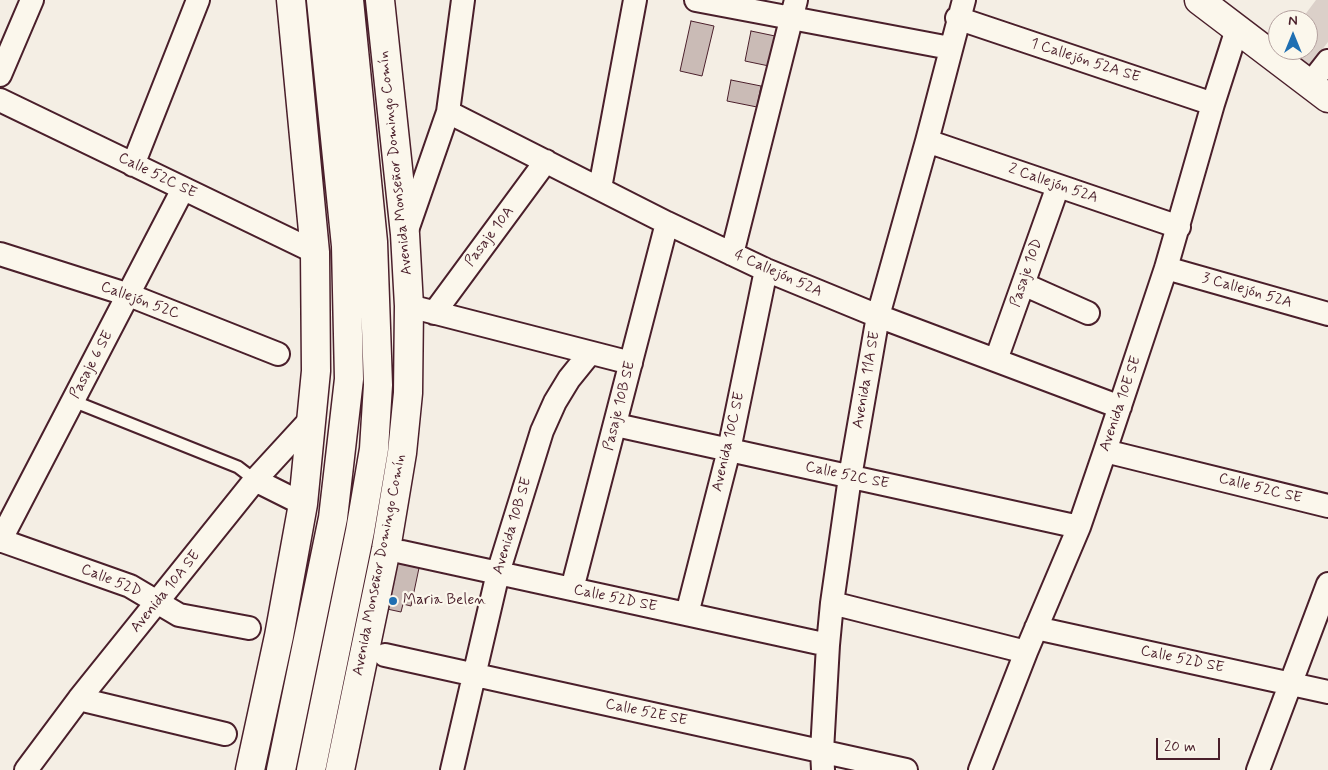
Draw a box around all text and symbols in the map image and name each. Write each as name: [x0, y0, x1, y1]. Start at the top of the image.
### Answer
north arrow: [1268, 10, 1318, 60]
text: N: [1288, 12, 1298, 30]
street label: 1 Callejón 52A SE: [1028, 35, 1142, 87]
street label: Avenida Monseñor Domingo Comín: [375, 50, 417, 276]
street label: Calle 52C SE: [115, 149, 199, 203]
street label: 2 Callejón 52A: [1006, 160, 1100, 208]
street label: Pasaje 10A: [462, 203, 518, 271]
street label: Pasaje 10D: [1007, 236, 1047, 310]
street label: 4 Callejón 52A: [731, 246, 825, 302]
street label: 3 Callejón 52A: [1200, 270, 1294, 312]
street label: Callejón 52C: [98, 278, 182, 324]
street label: Pasaje 6 SE: [67, 328, 117, 402]
street label: Avenida 11A SE: [850, 330, 884, 430]
street label: Avenida 10E SE: [1096, 354, 1146, 454]
street label: Pasaje 10B SE: [600, 359, 640, 453]
street label: Avenida 10C SE: [709, 391, 749, 493]
street label: Avenida Monseñor Domingo Comín: [350, 453, 410, 677]
street label: Calle 52C SE: [804, 458, 890, 494]
street label: Calle 52C SE: [1217, 470, 1303, 508]
street label: Avenida 10B SE: [490, 475, 536, 577]
street label: Avenida 10A SE: [127, 547, 205, 637]
street label: Calle 52D: [78, 561, 144, 601]
street label: Calle 52D SE: [572, 581, 658, 617]
place label: Maria Belen: [403, 592, 486, 610]
marker: Maria Belen: [387, 595, 399, 607]
street label: Calle 52D SE: [1139, 642, 1225, 678]
street label: Calle 52E SE: [603, 696, 689, 730]
scale bar: [1158, 728, 1222, 760]
text: 20 m: [1164, 737, 1196, 757]

